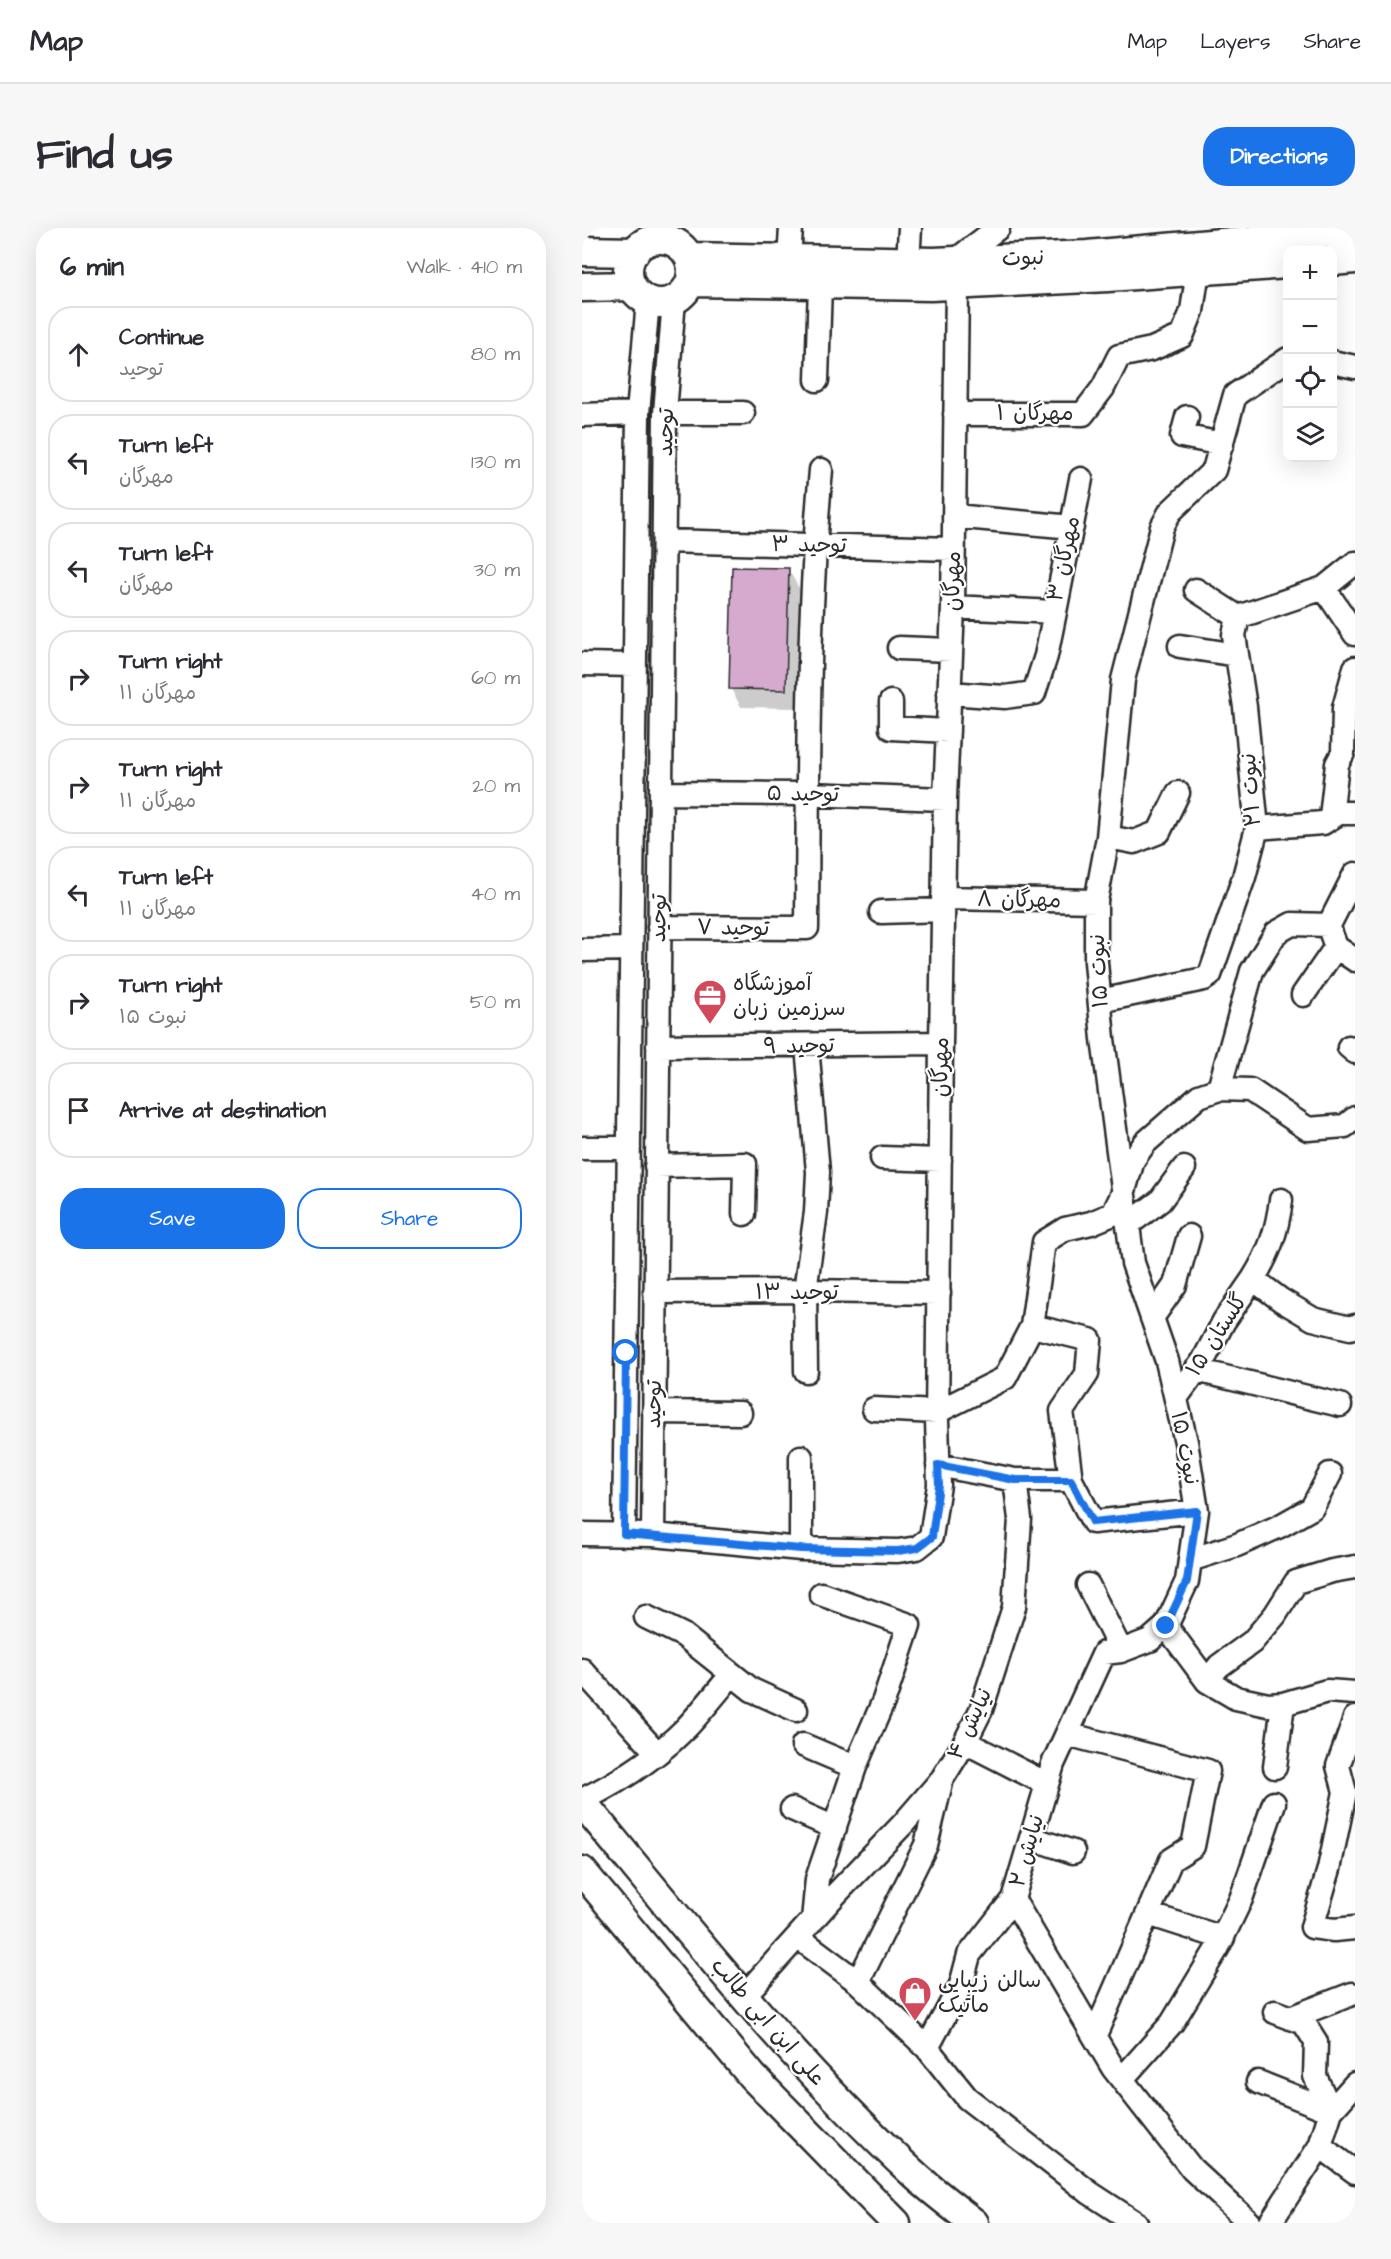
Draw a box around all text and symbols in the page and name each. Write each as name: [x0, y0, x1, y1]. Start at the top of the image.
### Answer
text: Map: [30, 22, 83, 61]
text: Map: [1127, 27, 1167, 56]
text: Layers: [1200, 27, 1270, 56]
text: Share: [1303, 27, 1361, 56]
text: Find us: [36, 127, 173, 185]
button: Directions: [1203, 127, 1355, 186]
street label: نبوت: [1001, 242, 1045, 274]
map controls: [1283, 246, 1337, 462]
button: +: [1283, 246, 1337, 300]
text: 6 min: [60, 249, 124, 285]
text: Walk · 410 m: [406, 253, 522, 281]
button: −: [1283, 300, 1337, 354]
text: Continue: [119, 322, 204, 353]
icon: ahead: [62, 338, 95, 371]
text: 80 m: [471, 340, 520, 368]
button: locate: [1283, 354, 1337, 408]
text: توحید: [119, 355, 163, 383]
street label: مهرگان ۱: [997, 398, 1073, 429]
street label: توحید: [650, 407, 682, 457]
button: layers: [1283, 408, 1337, 462]
text: Turn left: [119, 430, 213, 461]
icon: left: [62, 446, 95, 479]
text: 130 m: [471, 448, 520, 476]
text: مهرگان: [119, 463, 174, 491]
street label: مهرگان ۳: [1040, 513, 1088, 605]
street label: توحید ۳: [771, 529, 848, 561]
text: Turn left: [119, 538, 213, 569]
street label: مهرگان: [937, 551, 969, 611]
icon: left: [62, 554, 95, 587]
text: 30 m: [474, 556, 520, 584]
text: مهرگان: [119, 571, 174, 599]
text: Turn right: [119, 646, 222, 677]
icon: right: [62, 662, 95, 695]
text: 60 m: [471, 664, 520, 692]
text: مهرگان ۱۱: [119, 679, 196, 707]
street label: نبوت ۲۱: [1233, 752, 1269, 828]
text: Turn right: [119, 754, 222, 785]
icon: right: [62, 770, 95, 803]
text: 20 m: [472, 772, 520, 800]
street label: توحید ۵: [766, 778, 840, 810]
text: مهرگان ۱۱: [119, 787, 196, 815]
text: Turn left: [119, 862, 213, 893]
icon: left: [62, 878, 95, 911]
text: 40 m: [470, 880, 520, 908]
street label: مهرگان ۸: [977, 884, 1061, 916]
street label: توحید: [643, 893, 675, 943]
text: مهرگان ۱۱: [119, 895, 196, 923]
street label: توحید ۷: [696, 912, 770, 944]
street label: نبوت ۱۵: [1082, 933, 1116, 1009]
place label: آموزشگاه سرزمین زبان: [733, 968, 846, 1024]
text: Turn right: [119, 970, 222, 1001]
office icon: آموزشگاه سرزمین زبان: [692, 978, 728, 1025]
icon: right: [62, 986, 95, 1019]
text: 50 m: [470, 988, 520, 1016]
text: نبوت ۱۵: [119, 1003, 187, 1031]
street label: توحید ۹: [763, 1030, 836, 1062]
street label: مهرگان: [925, 1037, 957, 1097]
icon: arrive: [62, 1094, 95, 1127]
text: Arrive at destination: [119, 1095, 326, 1126]
button: Save: [60, 1188, 285, 1249]
button: Share: [297, 1188, 522, 1249]
street label: توحید ۱۳: [755, 1277, 839, 1308]
street label: گلستان ۱۵: [1179, 1287, 1255, 1383]
route start: [612, 1339, 638, 1365]
street label: توحید: [638, 1379, 670, 1429]
street label: نبوت ۱۵: [1163, 1409, 1207, 1487]
route end: [1152, 1612, 1178, 1638]
street label: نیایش ۴: [940, 1683, 1000, 1765]
street label: نیایش ۲: [1002, 1811, 1052, 1891]
street label: علی ابن ابی طالب: [703, 1951, 833, 2093]
place label: سالن زیبایی ماتیک: [938, 1965, 1041, 2021]
shop icon: سالن زیبایی ماتیک: [897, 1975, 933, 2022]

